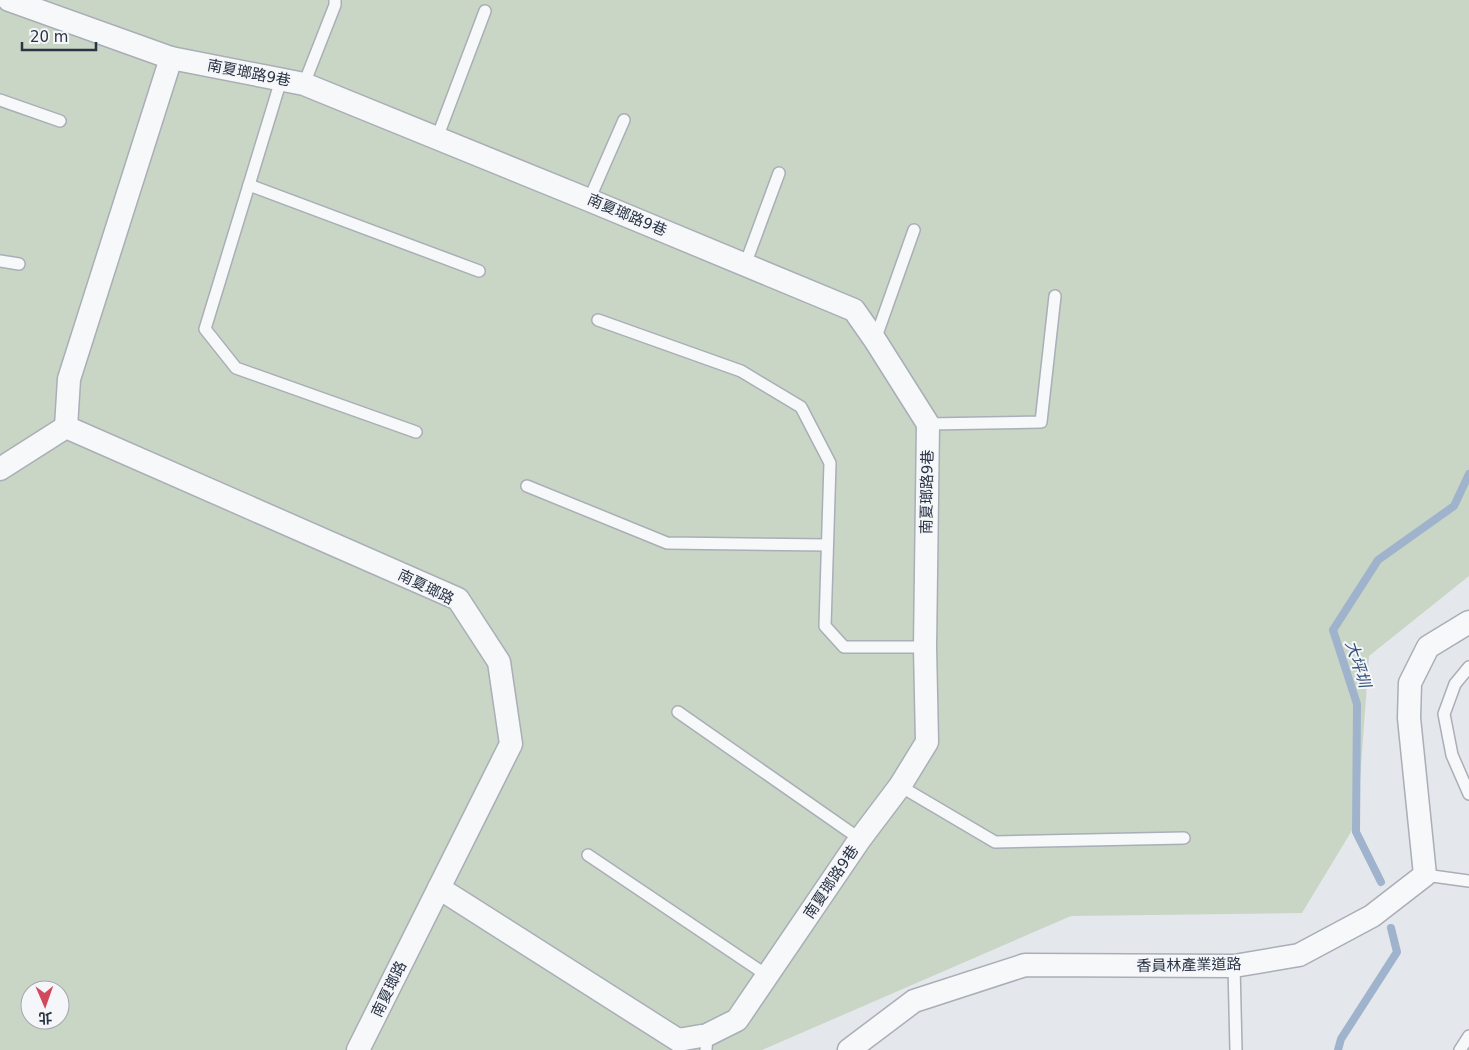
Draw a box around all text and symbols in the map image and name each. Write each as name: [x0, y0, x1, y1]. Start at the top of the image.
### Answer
scale bar: [22, 20, 96, 52]
text: 20 m: [30, 28, 68, 46]
street label: 南夏瑯路9巷: [206, 56, 292, 90]
street label: 南夏瑯路9巷: [585, 190, 669, 240]
street label: 南夏瑯路9巷: [917, 450, 937, 534]
street label: 南夏瑯路: [395, 566, 457, 608]
water label: 大坪圳: [1342, 638, 1375, 692]
street label: 南夏瑯路9巷: [800, 842, 862, 922]
street label: 香員林產業道路: [1136, 955, 1242, 975]
street label: 南夏瑯路: [368, 958, 410, 1020]
north arrow: [20, 980, 70, 1030]
text: 北: [38, 1010, 53, 1026]

